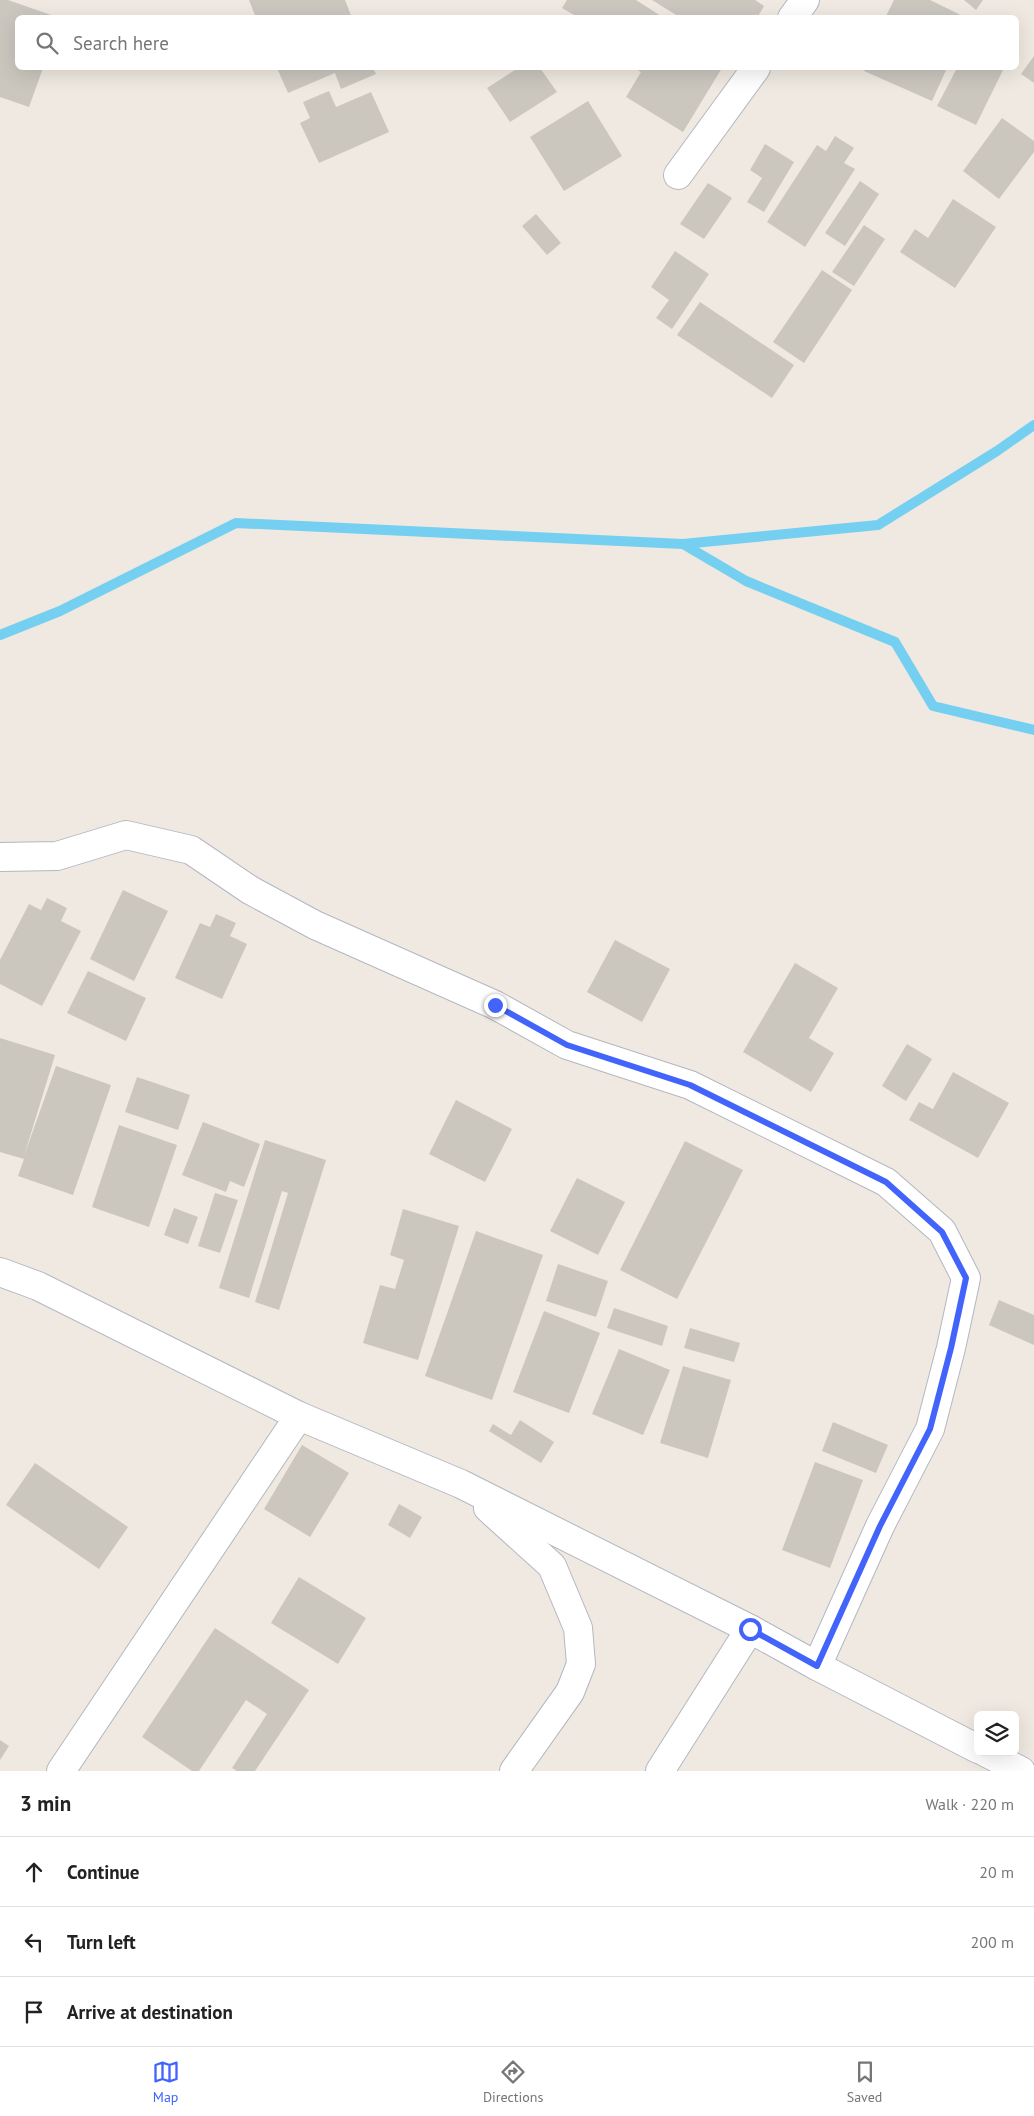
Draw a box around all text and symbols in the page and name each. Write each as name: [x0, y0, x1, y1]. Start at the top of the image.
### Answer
search box: [15, 15, 1019, 70]
icon: search: [33, 29, 61, 57]
text: Search here: [73, 31, 169, 55]
route end: [484, 994, 507, 1017]
route start: [739, 1618, 762, 1641]
map controls: [974, 1711, 1019, 1756]
button: layers: [974, 1711, 1019, 1756]
text: 3 min: [20, 1790, 71, 1817]
text: Walk · 220 m: [925, 1794, 1014, 1814]
icon: ahead: [20, 1858, 48, 1886]
text: Continue: [67, 1860, 139, 1884]
text: 20 m: [979, 1862, 1014, 1882]
icon: left: [20, 1928, 48, 1956]
text: Turn left: [67, 1930, 136, 1954]
text: 200 m: [971, 1932, 1014, 1952]
icon: arrive: [20, 1998, 48, 2026]
text: Arrive at destination: [67, 2000, 233, 2024]
tab: Map: [152, 2058, 180, 2106]
tab: Directions: [483, 2058, 543, 2106]
tab: Saved: [847, 2058, 882, 2106]

